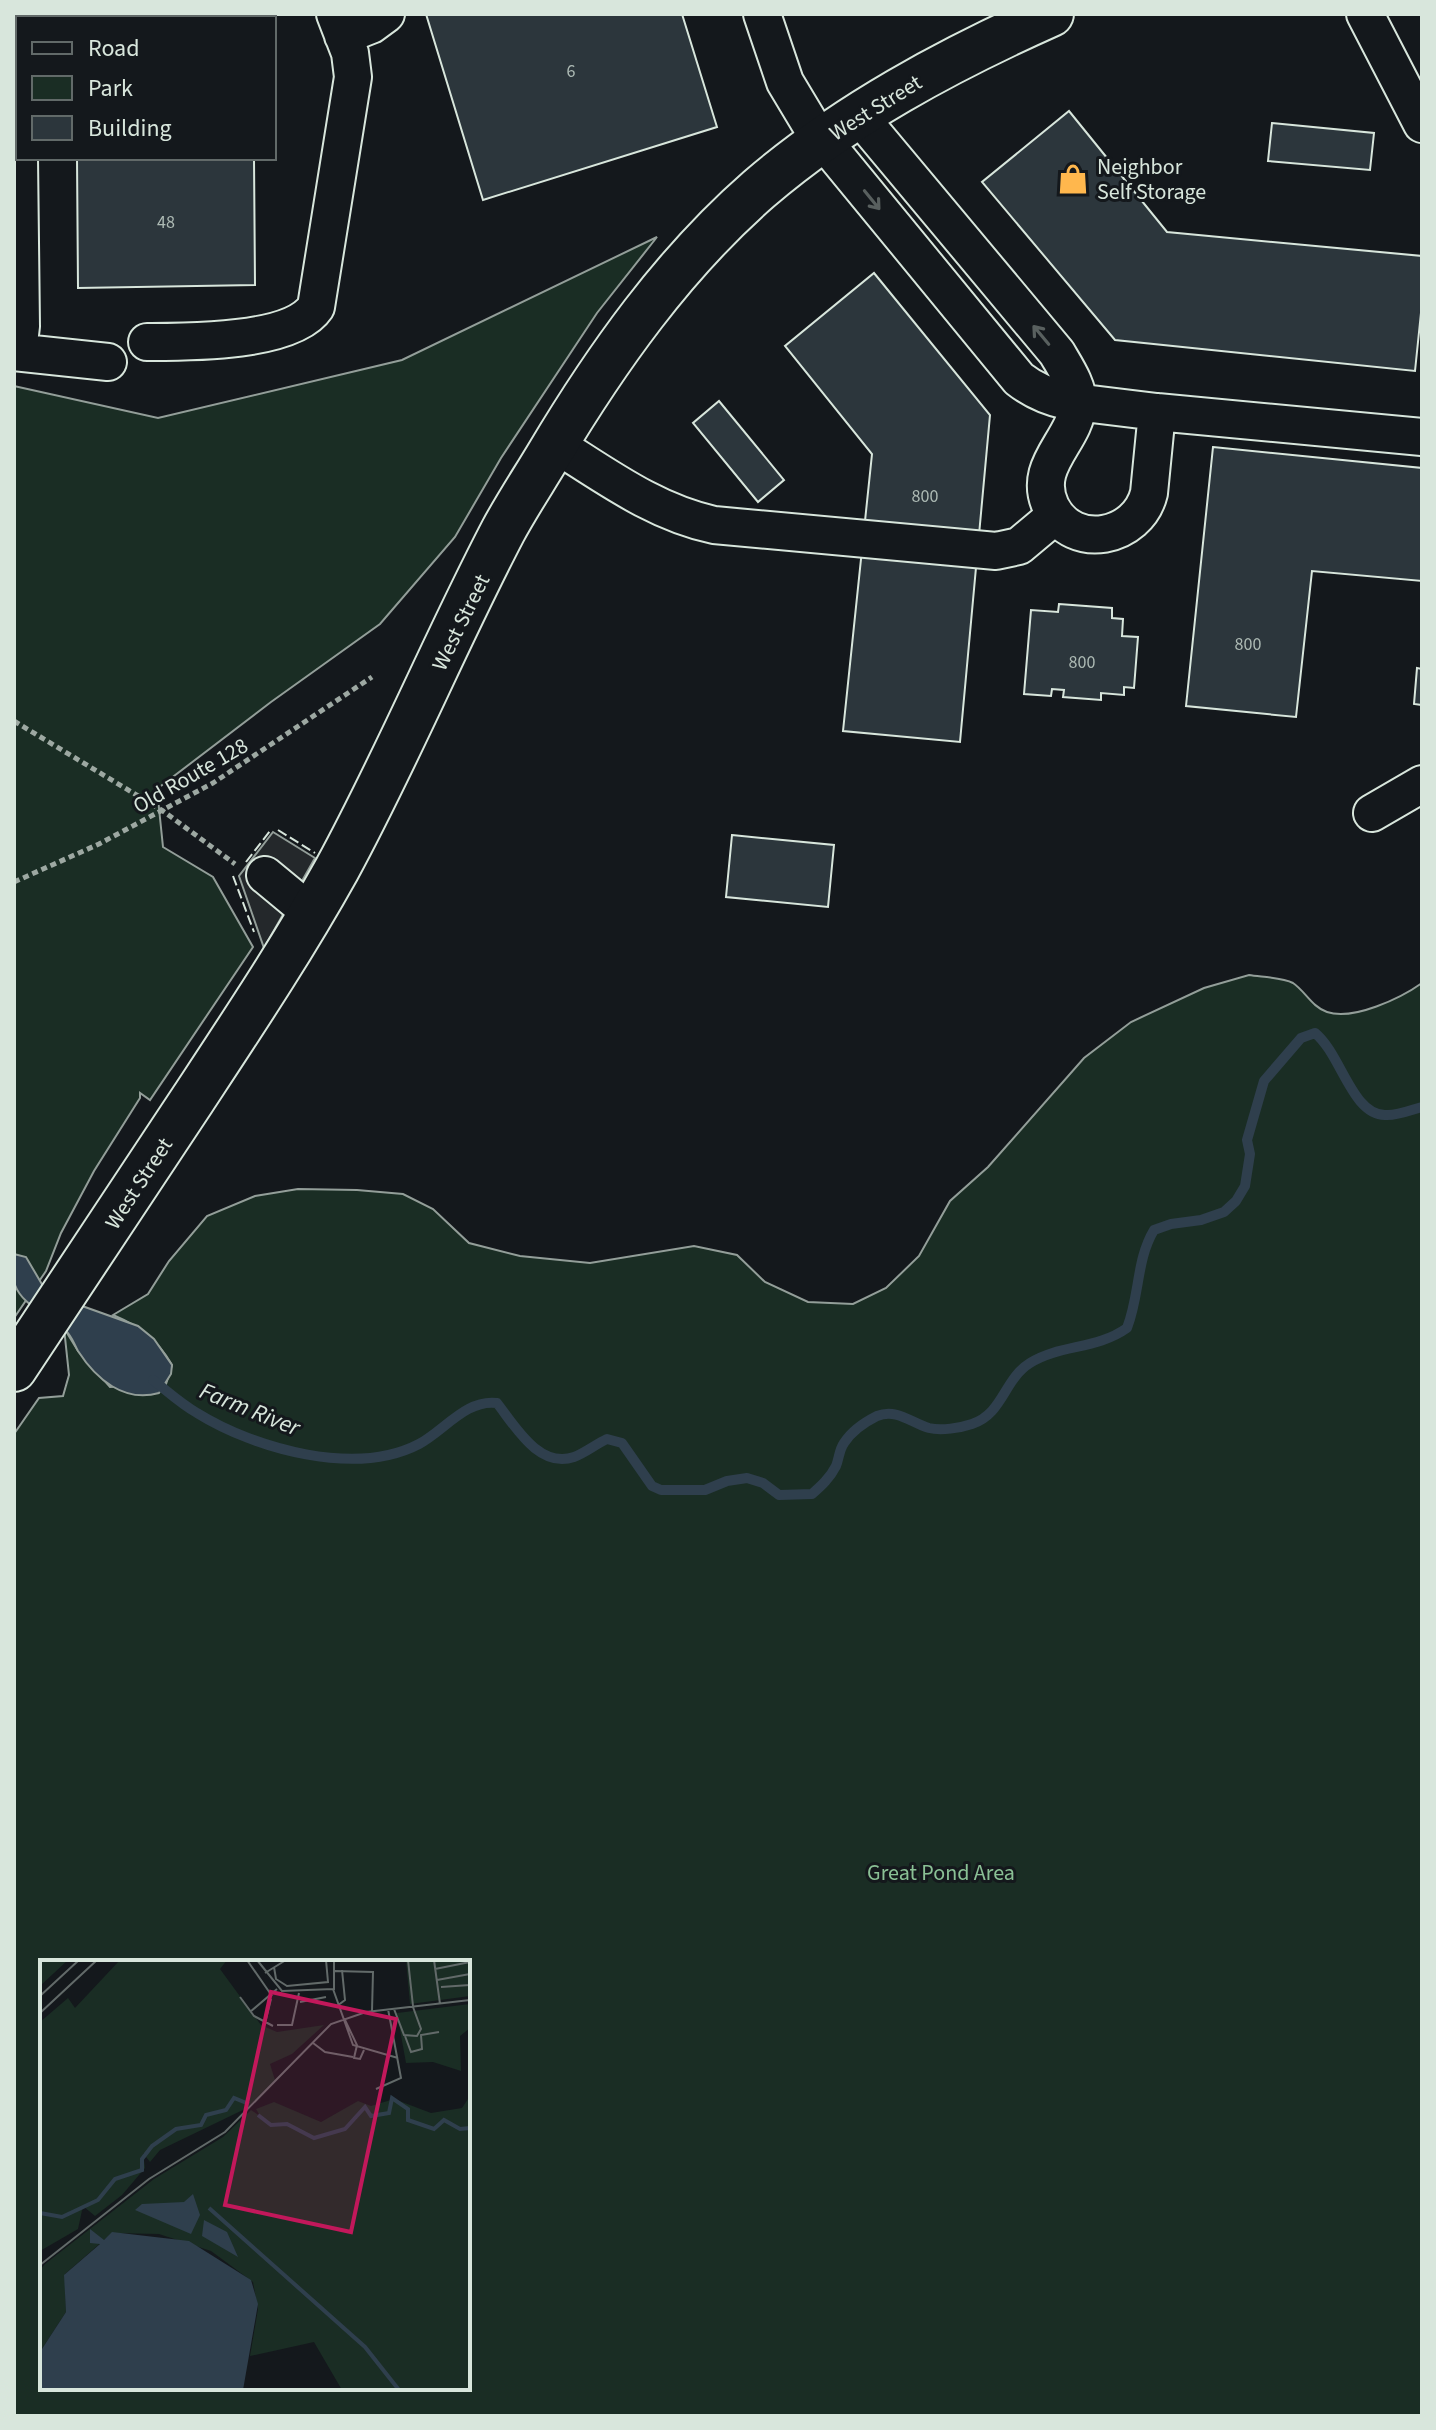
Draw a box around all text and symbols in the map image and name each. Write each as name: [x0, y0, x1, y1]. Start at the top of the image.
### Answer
legend: [16, 16, 276, 160]
text: Road: [88, 31, 140, 66]
house number: 6: [567, 59, 576, 84]
street label: West Street: [823, 66, 929, 149]
text: Park: [88, 71, 133, 106]
text: Building: [88, 111, 172, 146]
place label: Neighbor Self Storage: [1097, 151, 1206, 208]
shop icon: Neighbor Self Storage: [1056, 162, 1090, 196]
one-way arrow: [863, 189, 881, 210]
house number: 48: [157, 210, 175, 235]
one-way arrow: [1032, 325, 1050, 345]
house number: 800: [912, 484, 938, 509]
street label: West Street: [424, 568, 498, 676]
house number: 800: [1235, 632, 1261, 657]
house number: 800: [1069, 650, 1095, 675]
street label: Old Route 128: [127, 730, 254, 822]
street label: West Street: [97, 1131, 181, 1236]
water label: Farm River: [194, 1373, 307, 1446]
park label: Great Pond Area: [867, 1857, 1015, 1889]
inset map: [40, 1960, 470, 2390]

